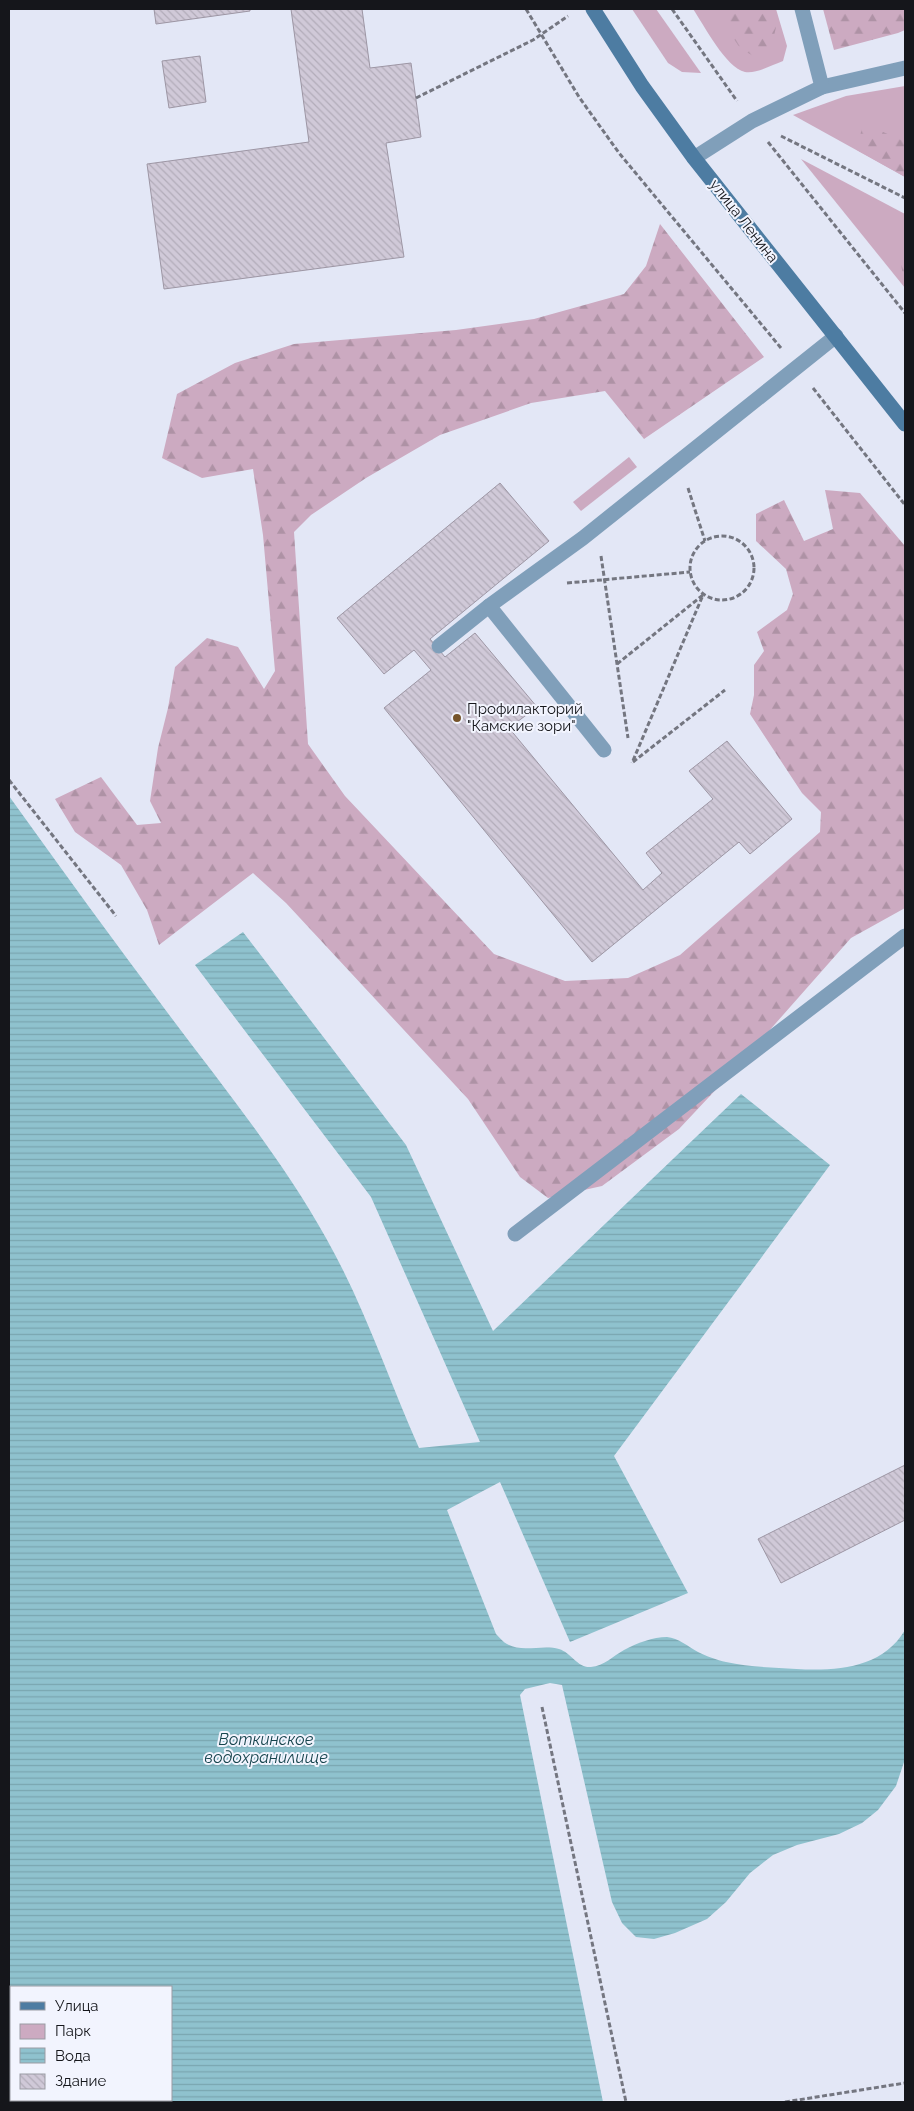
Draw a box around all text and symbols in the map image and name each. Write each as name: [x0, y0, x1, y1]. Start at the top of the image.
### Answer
street label: улица Ленина: [706, 176, 782, 266]
place label: Профилакторий "Камские зори": [467, 700, 583, 735]
marker: Профилакторий "Камские зори": [451, 712, 463, 724]
water label: Воткинское водохранилище: [204, 1730, 328, 1767]
legend: [10, 1986, 172, 2101]
text: Улица: [55, 1997, 99, 2015]
text: Парк: [55, 2022, 91, 2040]
text: Вода: [55, 2047, 91, 2065]
text: Здание: [55, 2072, 107, 2090]

